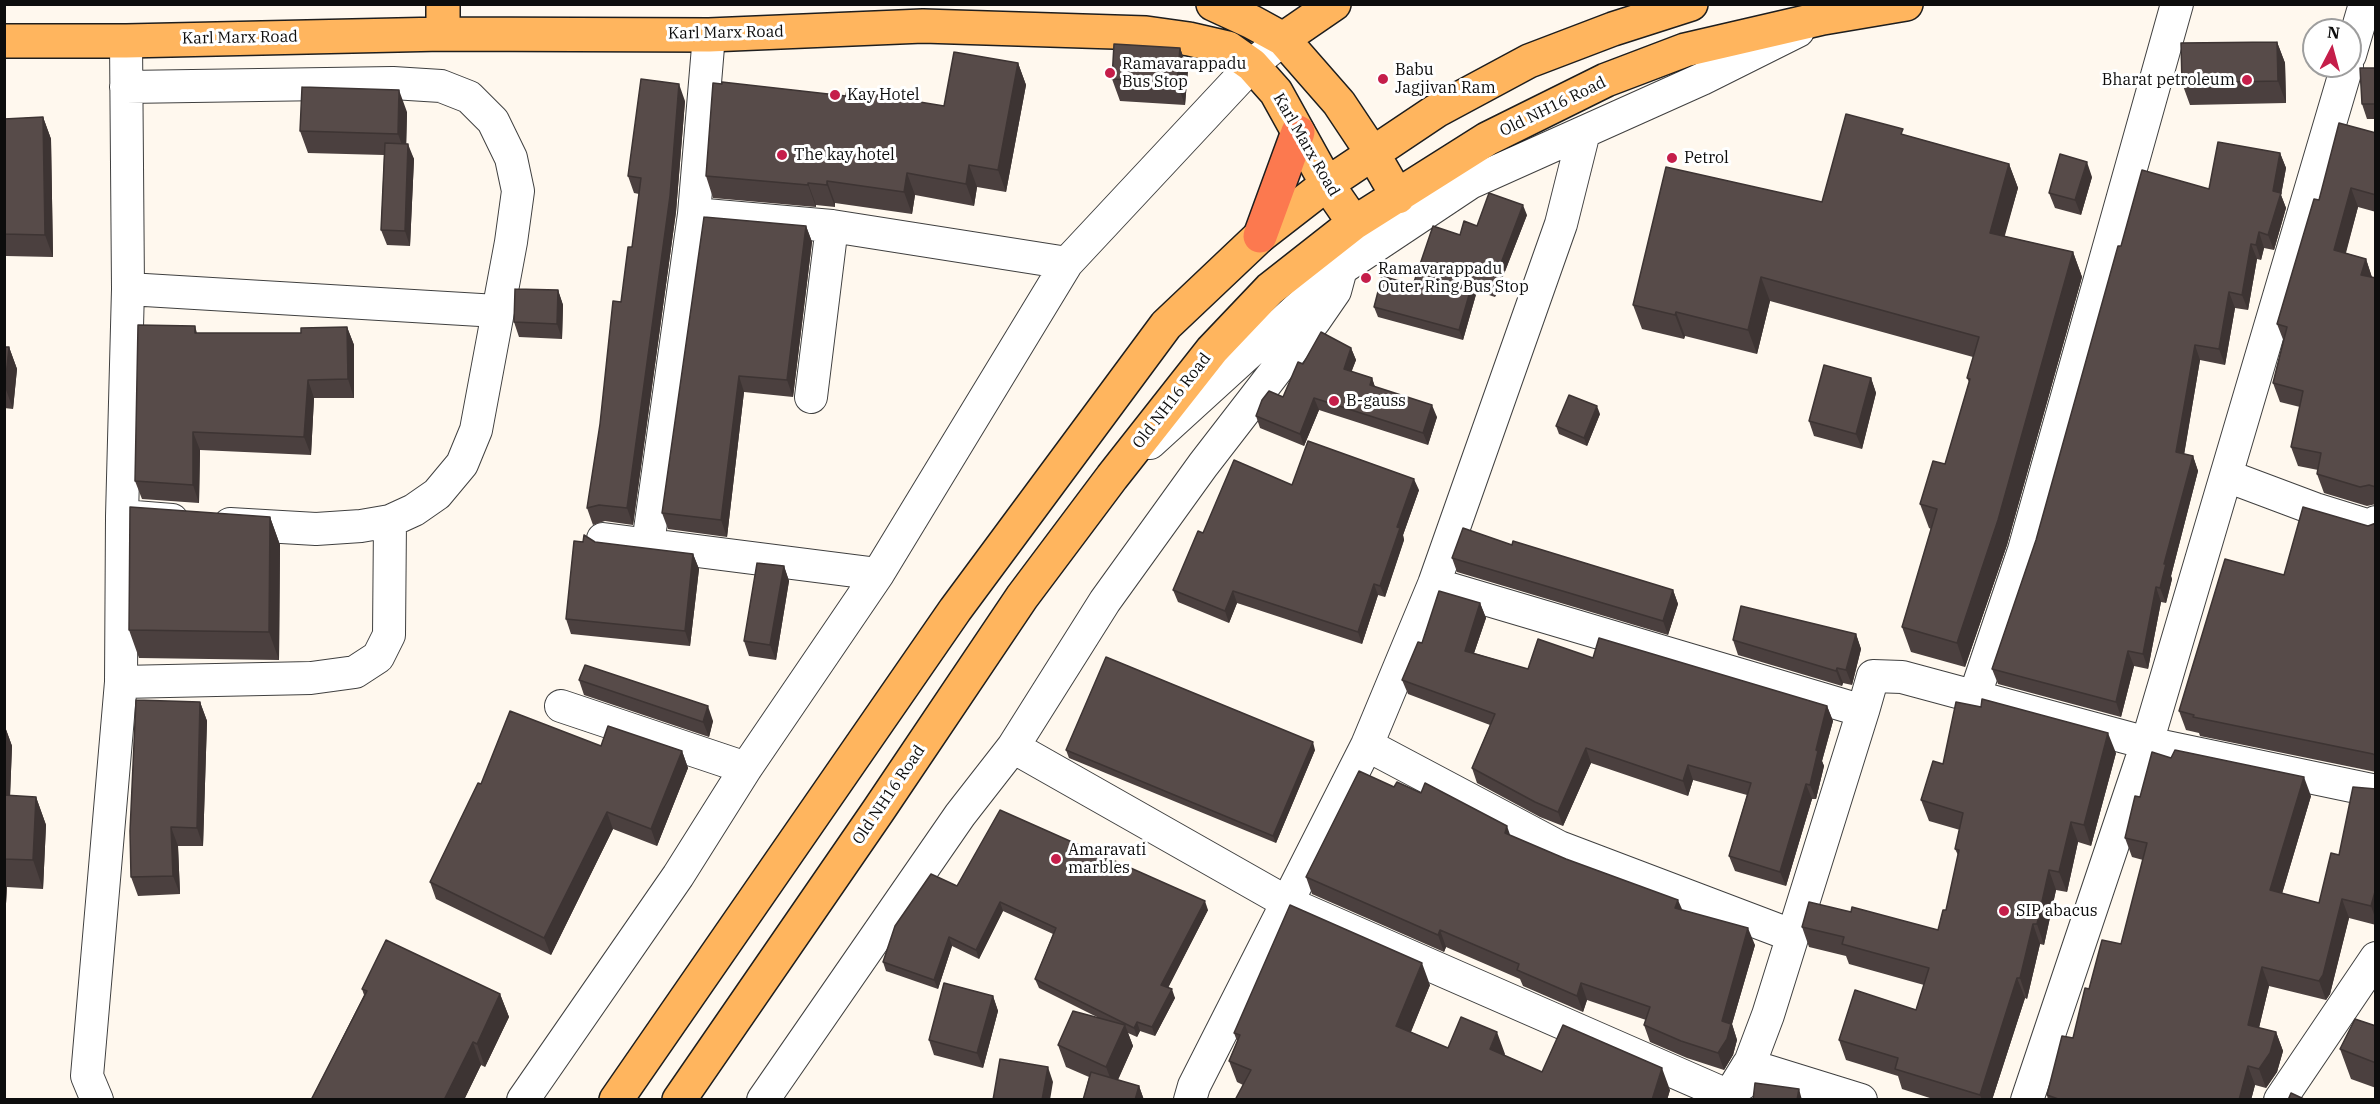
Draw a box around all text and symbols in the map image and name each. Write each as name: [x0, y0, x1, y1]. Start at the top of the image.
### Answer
north arrow: [2302, 18, 2362, 78]
text: N: [2326, 21, 2341, 43]
street label: Karl Marx Road: [668, 22, 784, 44]
street label: Karl Marx Road: [182, 27, 298, 49]
place label: Ramavarappadu Bus Stop: [1122, 54, 1246, 92]
place label: Babu Jagjivan Ram: [1395, 60, 1496, 98]
marker: Ramavarappadu Bus Stop: [1103, 66, 1117, 80]
place label: Bharat petroleum: [2102, 70, 2235, 90]
marker: Babu Jagjivan Ram: [1376, 72, 1390, 86]
street label: Old NH16 Road: [1497, 73, 1609, 141]
marker: Bharat petroleum: [2240, 73, 2254, 87]
place label: Kay Hotel: [847, 85, 920, 105]
marker: Kay Hotel: [828, 88, 842, 102]
street label: Karl Marx Road: [1269, 90, 1343, 200]
place label: The kay hotel: [794, 145, 895, 165]
marker: The kay hotel: [775, 148, 789, 162]
place label: Petrol: [1684, 148, 1729, 168]
marker: Petrol: [1665, 151, 1679, 165]
place label: Ramavarappadu Outer Ring Bus Stop: [1378, 259, 1529, 297]
marker: Ramavarappadu Outer Ring Bus Stop: [1359, 271, 1373, 285]
street label: Old NH16 Road: [1129, 349, 1215, 453]
place label: B-gauss: [1346, 391, 1406, 411]
marker: B-gauss: [1327, 394, 1341, 408]
street label: Old NH16 Road: [849, 742, 929, 848]
place label: Amaravati marbles: [1068, 840, 1146, 878]
marker: Amaravati marbles: [1049, 852, 1063, 866]
place label: SIP abacus: [2016, 901, 2098, 921]
marker: SIP abacus: [1997, 904, 2011, 918]

